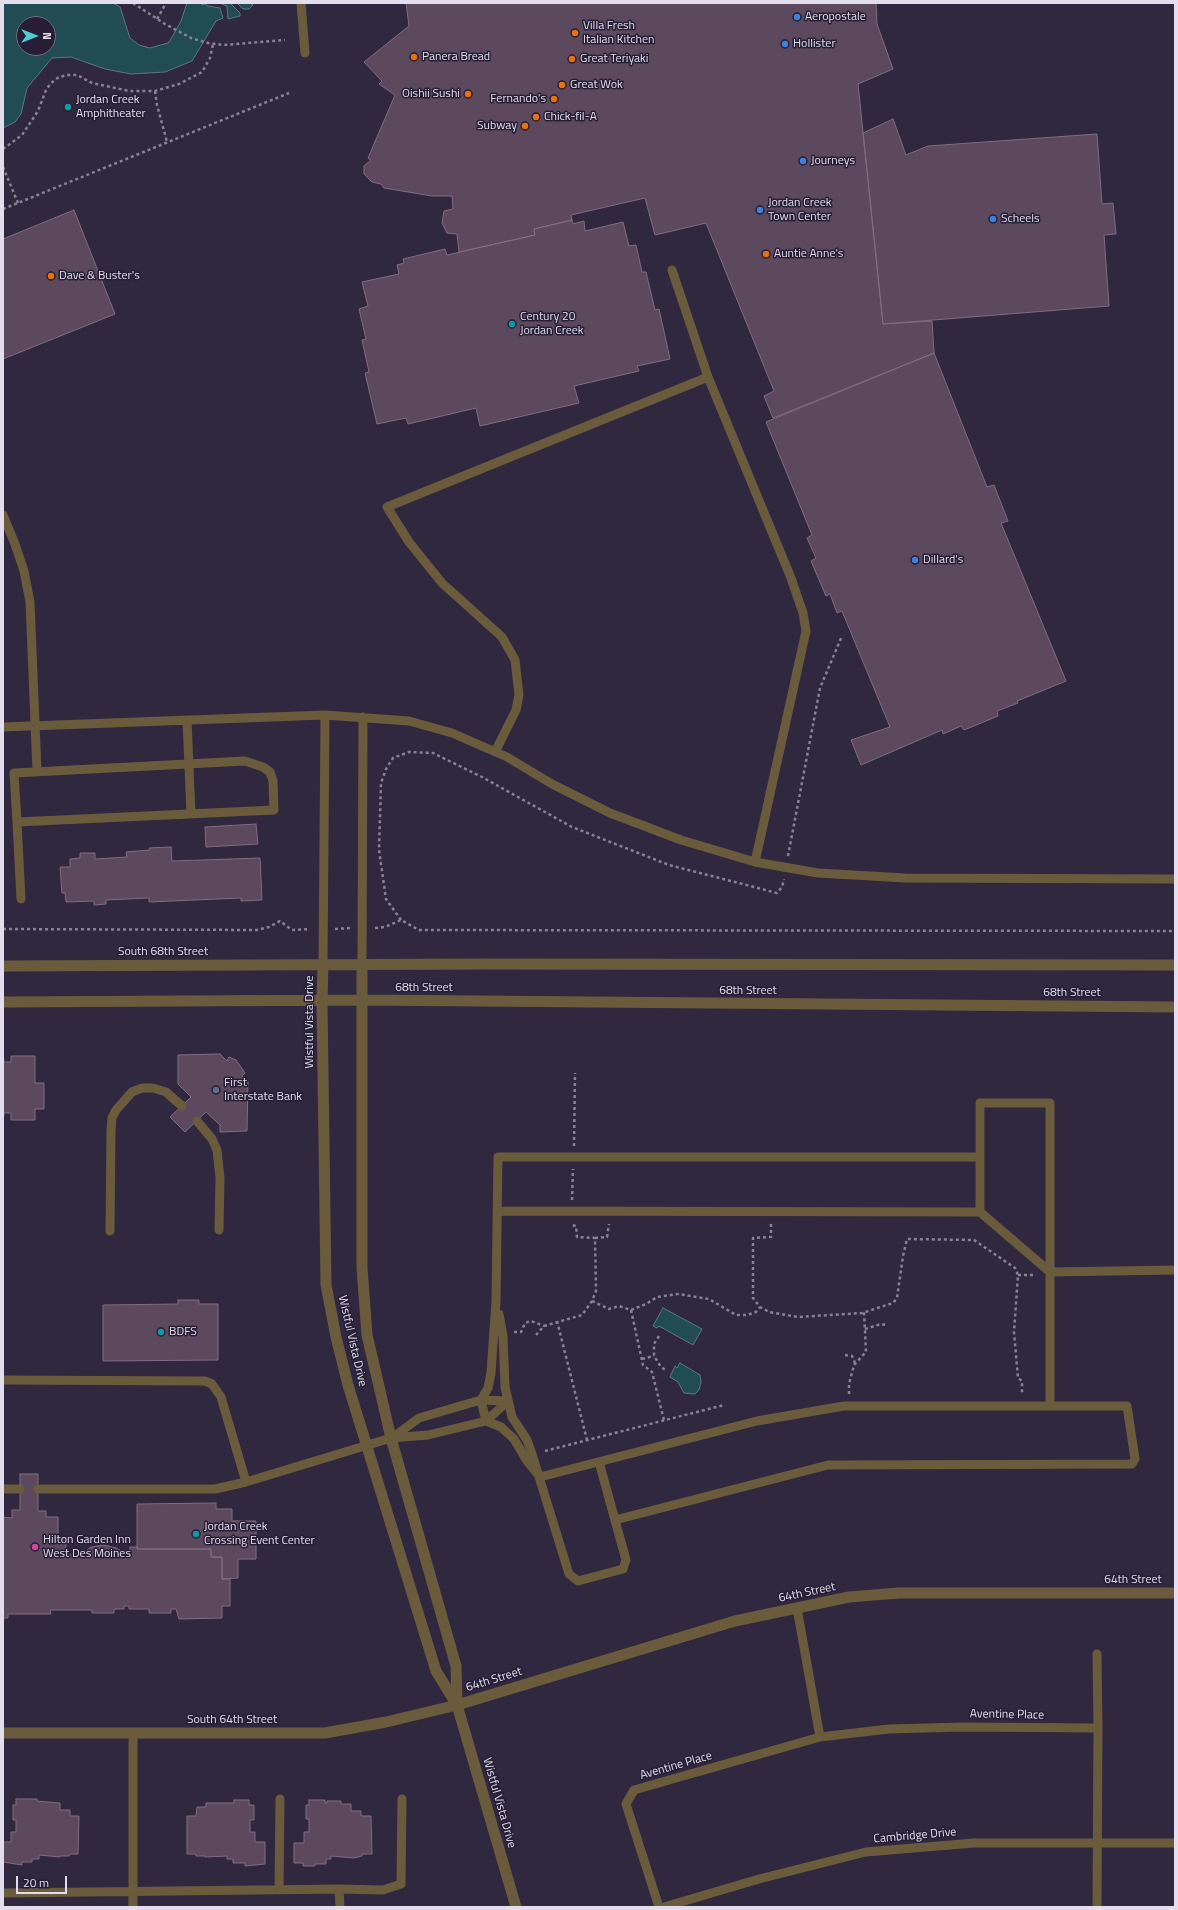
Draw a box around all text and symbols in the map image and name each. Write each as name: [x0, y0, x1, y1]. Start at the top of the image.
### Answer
place label: Aeropostale: [805, 10, 866, 24]
marker: Aeropostale: [792, 12, 802, 22]
north arrow: [16, 16, 56, 56]
place label: Villa Fresh Italian Kitchen: [583, 19, 655, 47]
marker: Villa Fresh Italian Kitchen: [570, 28, 580, 38]
text: N: [39, 32, 55, 40]
place label: Hollister: [793, 37, 836, 51]
marker: Hollister: [780, 39, 790, 49]
place label: Panera Bread: [422, 50, 490, 64]
marker: Panera Bread: [409, 52, 419, 62]
place label: Great Teriyaki: [580, 52, 648, 66]
marker: Great Teriyaki: [567, 54, 577, 64]
place label: Great Wok: [570, 78, 623, 92]
marker: Great Wok: [557, 80, 567, 90]
place label: Oishii Sushi: [402, 87, 460, 101]
marker: Oishii Sushi: [463, 89, 473, 99]
place label: Fernando's: [490, 92, 546, 106]
place label: Jordan Creek Amphitheater: [76, 93, 146, 121]
marker: Fernando's: [549, 94, 559, 104]
marker: Jordan Creek Amphitheater: [63, 102, 73, 112]
place label: Chick-fil-A: [544, 110, 597, 124]
marker: Chick-fil-A: [531, 112, 541, 122]
place label: Subway: [477, 119, 517, 133]
marker: Subway: [520, 121, 530, 131]
place label: Journeys: [811, 154, 855, 168]
marker: Journeys: [798, 156, 808, 166]
place label: Jordan Creek Town Center: [768, 196, 832, 224]
marker: Jordan Creek Town Center: [755, 205, 765, 215]
place label: Scheels: [1001, 212, 1040, 226]
marker: Scheels: [988, 214, 998, 224]
place label: Auntie Anne's: [774, 247, 843, 261]
marker: Auntie Anne's: [761, 249, 771, 259]
place label: Dave & Buster's: [59, 269, 140, 283]
marker: Dave & Buster's: [46, 271, 56, 281]
place label: Century 20 Jordan Creek: [520, 310, 584, 338]
marker: Century 20 Jordan Creek: [507, 319, 517, 329]
place label: Dillard's: [923, 553, 963, 567]
marker: Dillard's: [910, 555, 920, 565]
street label: South 68th Street: [118, 945, 208, 959]
street label: Wistful Vista Drive: [303, 975, 317, 1069]
street label: 68th Street: [395, 981, 453, 995]
street label: 68th Street: [719, 984, 777, 998]
street label: 68th Street: [1043, 986, 1101, 1000]
place label: First Interstate Bank: [224, 1076, 302, 1104]
marker: First Interstate Bank: [211, 1085, 221, 1095]
street label: Wistful Vista Drive: [335, 1294, 369, 1388]
place label: BDFS: [169, 1325, 197, 1339]
marker: BDFS: [156, 1327, 166, 1337]
place label: Jordan Creek Crossing Event Center: [204, 1520, 315, 1548]
marker: Jordan Creek Crossing Event Center: [191, 1529, 201, 1539]
place label: Hilton Garden Inn West Des Moines: [43, 1533, 131, 1561]
marker: Hilton Garden Inn West Des Moines: [30, 1542, 40, 1552]
street label: 64th Street: [1104, 1573, 1162, 1587]
street label: 64th Street: [777, 1580, 837, 1606]
street label: 64th Street: [464, 1665, 524, 1695]
street label: Aventine Place: [970, 1707, 1044, 1723]
street label: South 64th Street: [187, 1713, 277, 1727]
street label: Aventine Place: [638, 1749, 714, 1783]
street label: Wistful Vista Drive: [479, 1756, 519, 1850]
street label: Cambridge Drive: [873, 1825, 957, 1847]
scale bar: [18, 1868, 69, 1894]
text: 20 m: [23, 1873, 49, 1892]

